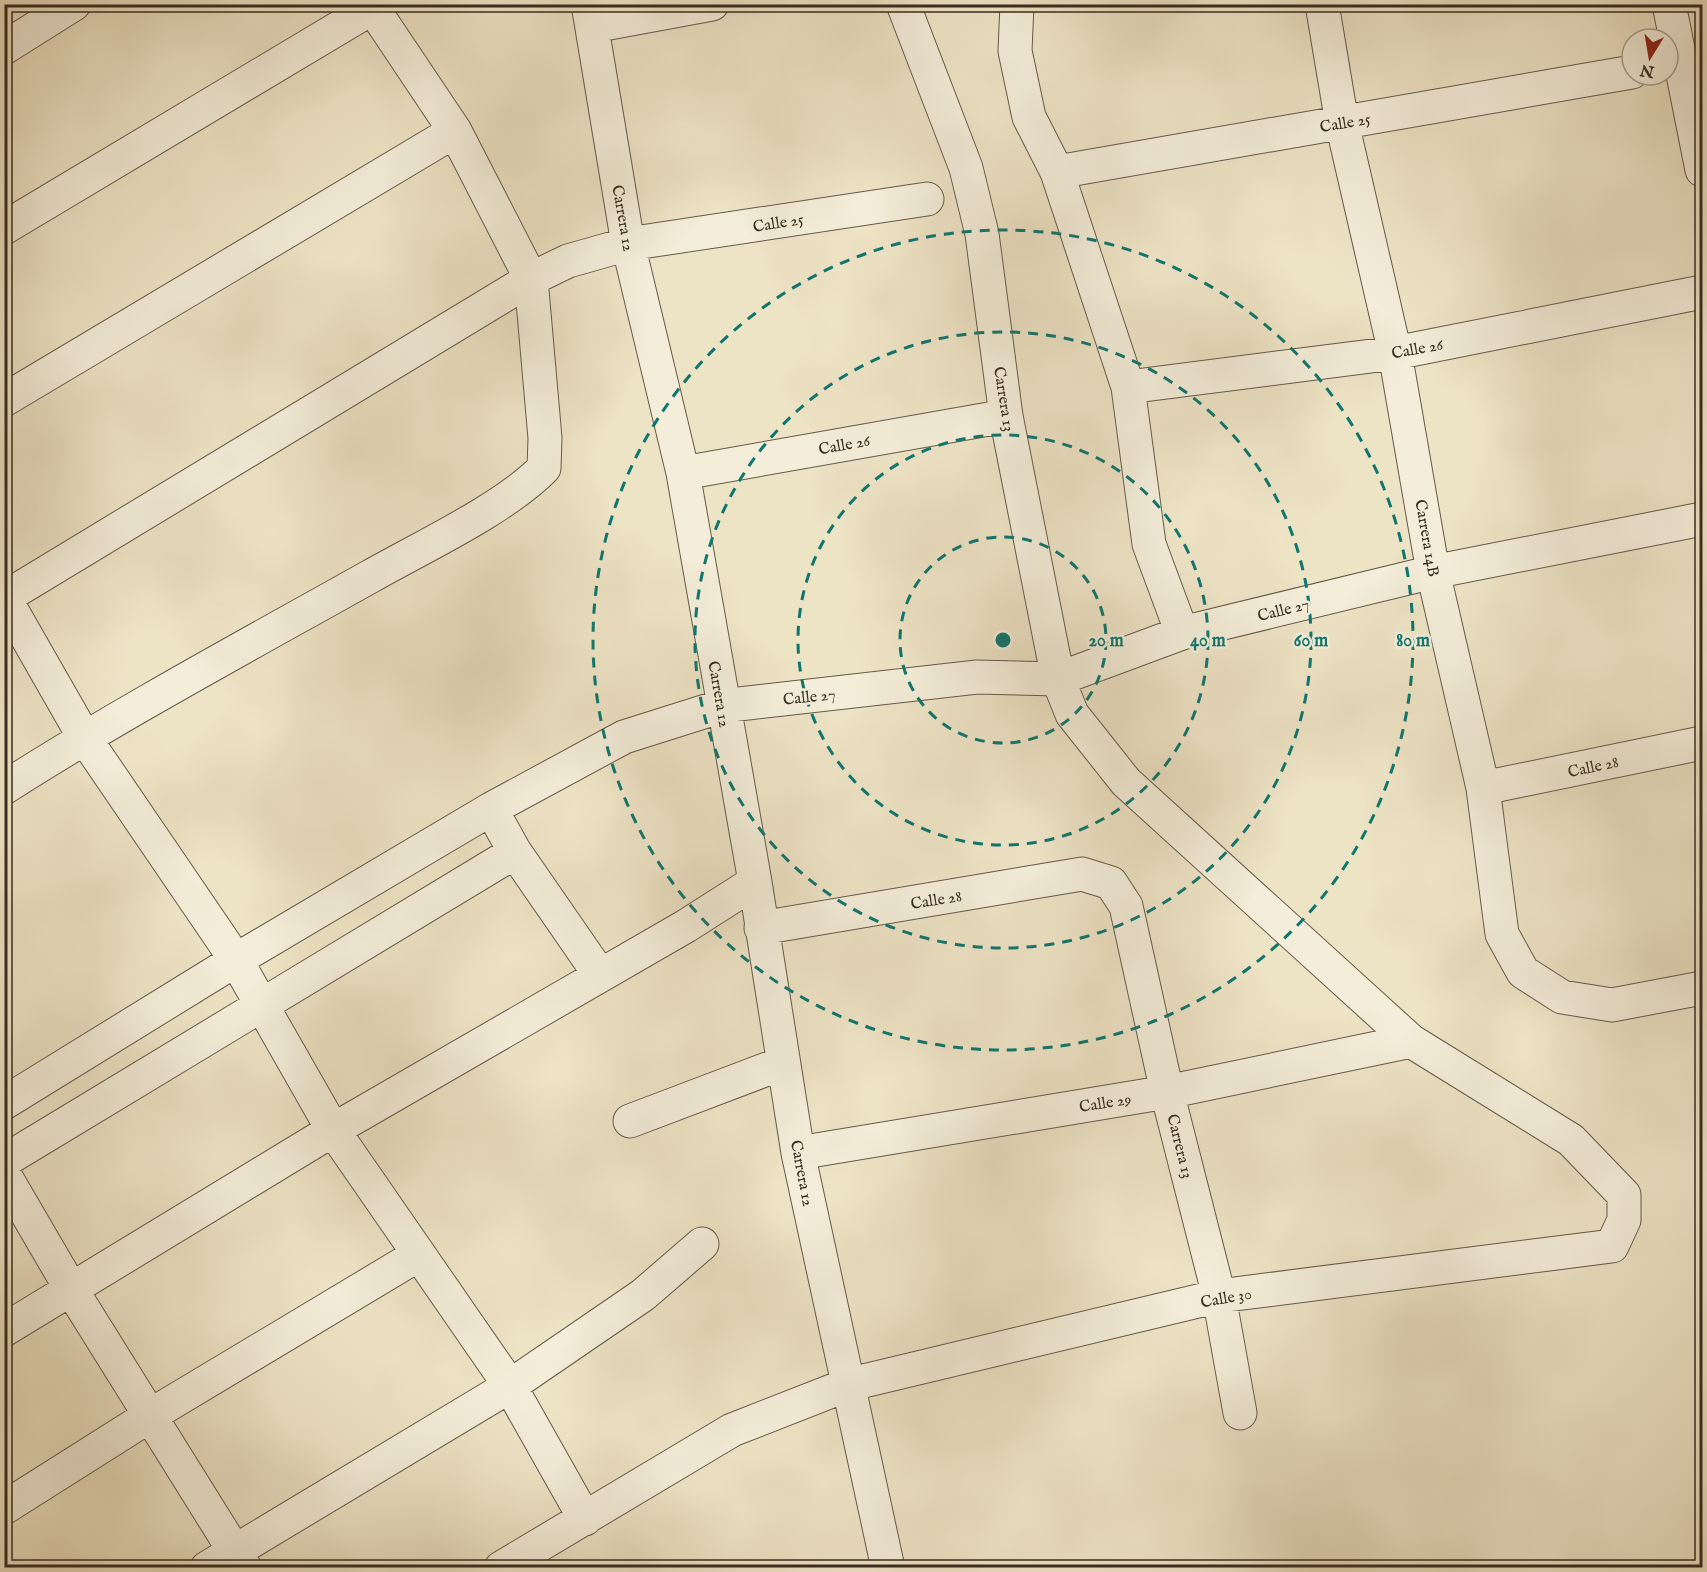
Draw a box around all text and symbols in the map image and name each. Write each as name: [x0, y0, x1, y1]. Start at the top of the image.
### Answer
north arrow: [1620, 27, 1680, 87]
text: N: [1639, 59, 1657, 81]
street label: Calle 25: [1318, 110, 1372, 138]
street label: Carrera 12: [606, 184, 638, 253]
street label: Calle 25: [751, 210, 805, 238]
street label: Calle 26: [1390, 336, 1445, 364]
street label: Carrera 13: [988, 365, 1018, 433]
street label: Calle 26: [817, 432, 872, 460]
street label: Carrera 14B: [1409, 498, 1443, 579]
street label: Calle 27: [1256, 595, 1311, 627]
centre of rings: [993, 630, 1013, 650]
text: 20 m: [1088, 630, 1124, 653]
text: 40 m: [1190, 630, 1226, 653]
text: 60 m: [1294, 630, 1328, 653]
text: 80 m: [1396, 630, 1430, 653]
street label: Carrera 12: [702, 660, 734, 729]
street label: Calle 27: [782, 685, 836, 711]
street label: Calle 28: [1566, 753, 1621, 783]
street label: Calle 28: [909, 887, 963, 915]
street label: Calle 29: [1078, 1090, 1133, 1118]
street label: Carrera 13: [1161, 1112, 1197, 1181]
street label: Carrera 12: [785, 1138, 817, 1208]
street label: Calle 30: [1199, 1285, 1254, 1313]

